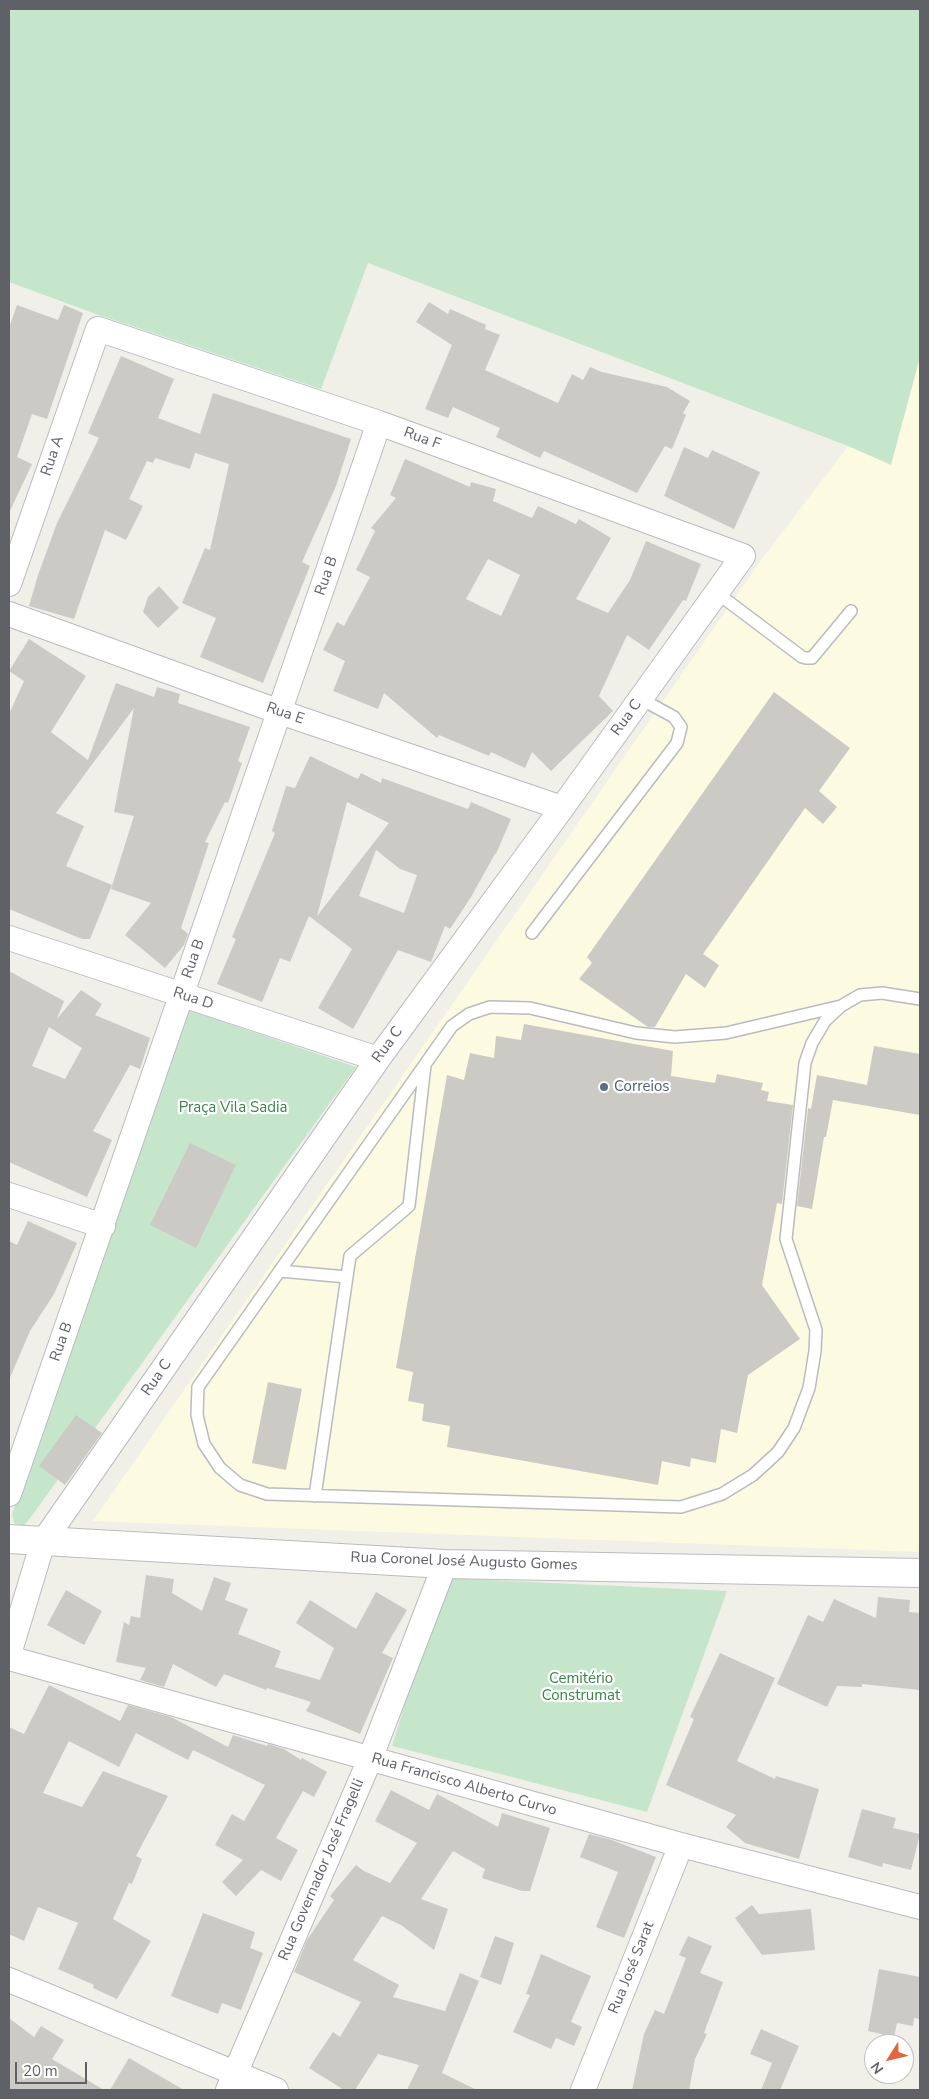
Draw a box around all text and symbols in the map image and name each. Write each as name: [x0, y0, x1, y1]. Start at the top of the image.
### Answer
street label: Rua F: [401, 424, 443, 454]
street label: Rua A: [38, 434, 68, 478]
street label: Rua B: [312, 554, 342, 598]
street label: Rua C: [608, 696, 646, 740]
street label: Rua E: [264, 699, 306, 729]
street label: Rua B: [179, 937, 209, 981]
street label: Rua D: [171, 984, 215, 1014]
street label: Rua C: [369, 1023, 407, 1067]
place label: Correios: [614, 1078, 670, 1096]
marker: Correios: [598, 1081, 610, 1093]
park label: Praça Vila Sadia: [179, 1099, 287, 1117]
street label: Rua B: [47, 1320, 77, 1364]
street label: Rua C: [138, 1356, 176, 1400]
street label: Rua Coronel José Augusto Gomes: [350, 1549, 578, 1575]
park label: Cemitério Construmat: [542, 1670, 620, 1705]
street label: Rua Francisco Alberto Curvo: [369, 1750, 559, 1820]
street label: Rua Governador José Fragelli: [275, 1776, 369, 1964]
street label: Rua José Sarat: [605, 1919, 659, 2017]
north arrow: [864, 2034, 914, 2084]
scale bar: [18, 2052, 90, 2084]
text: N: [867, 2058, 888, 2077]
text: 20 m: [23, 2061, 58, 2081]

